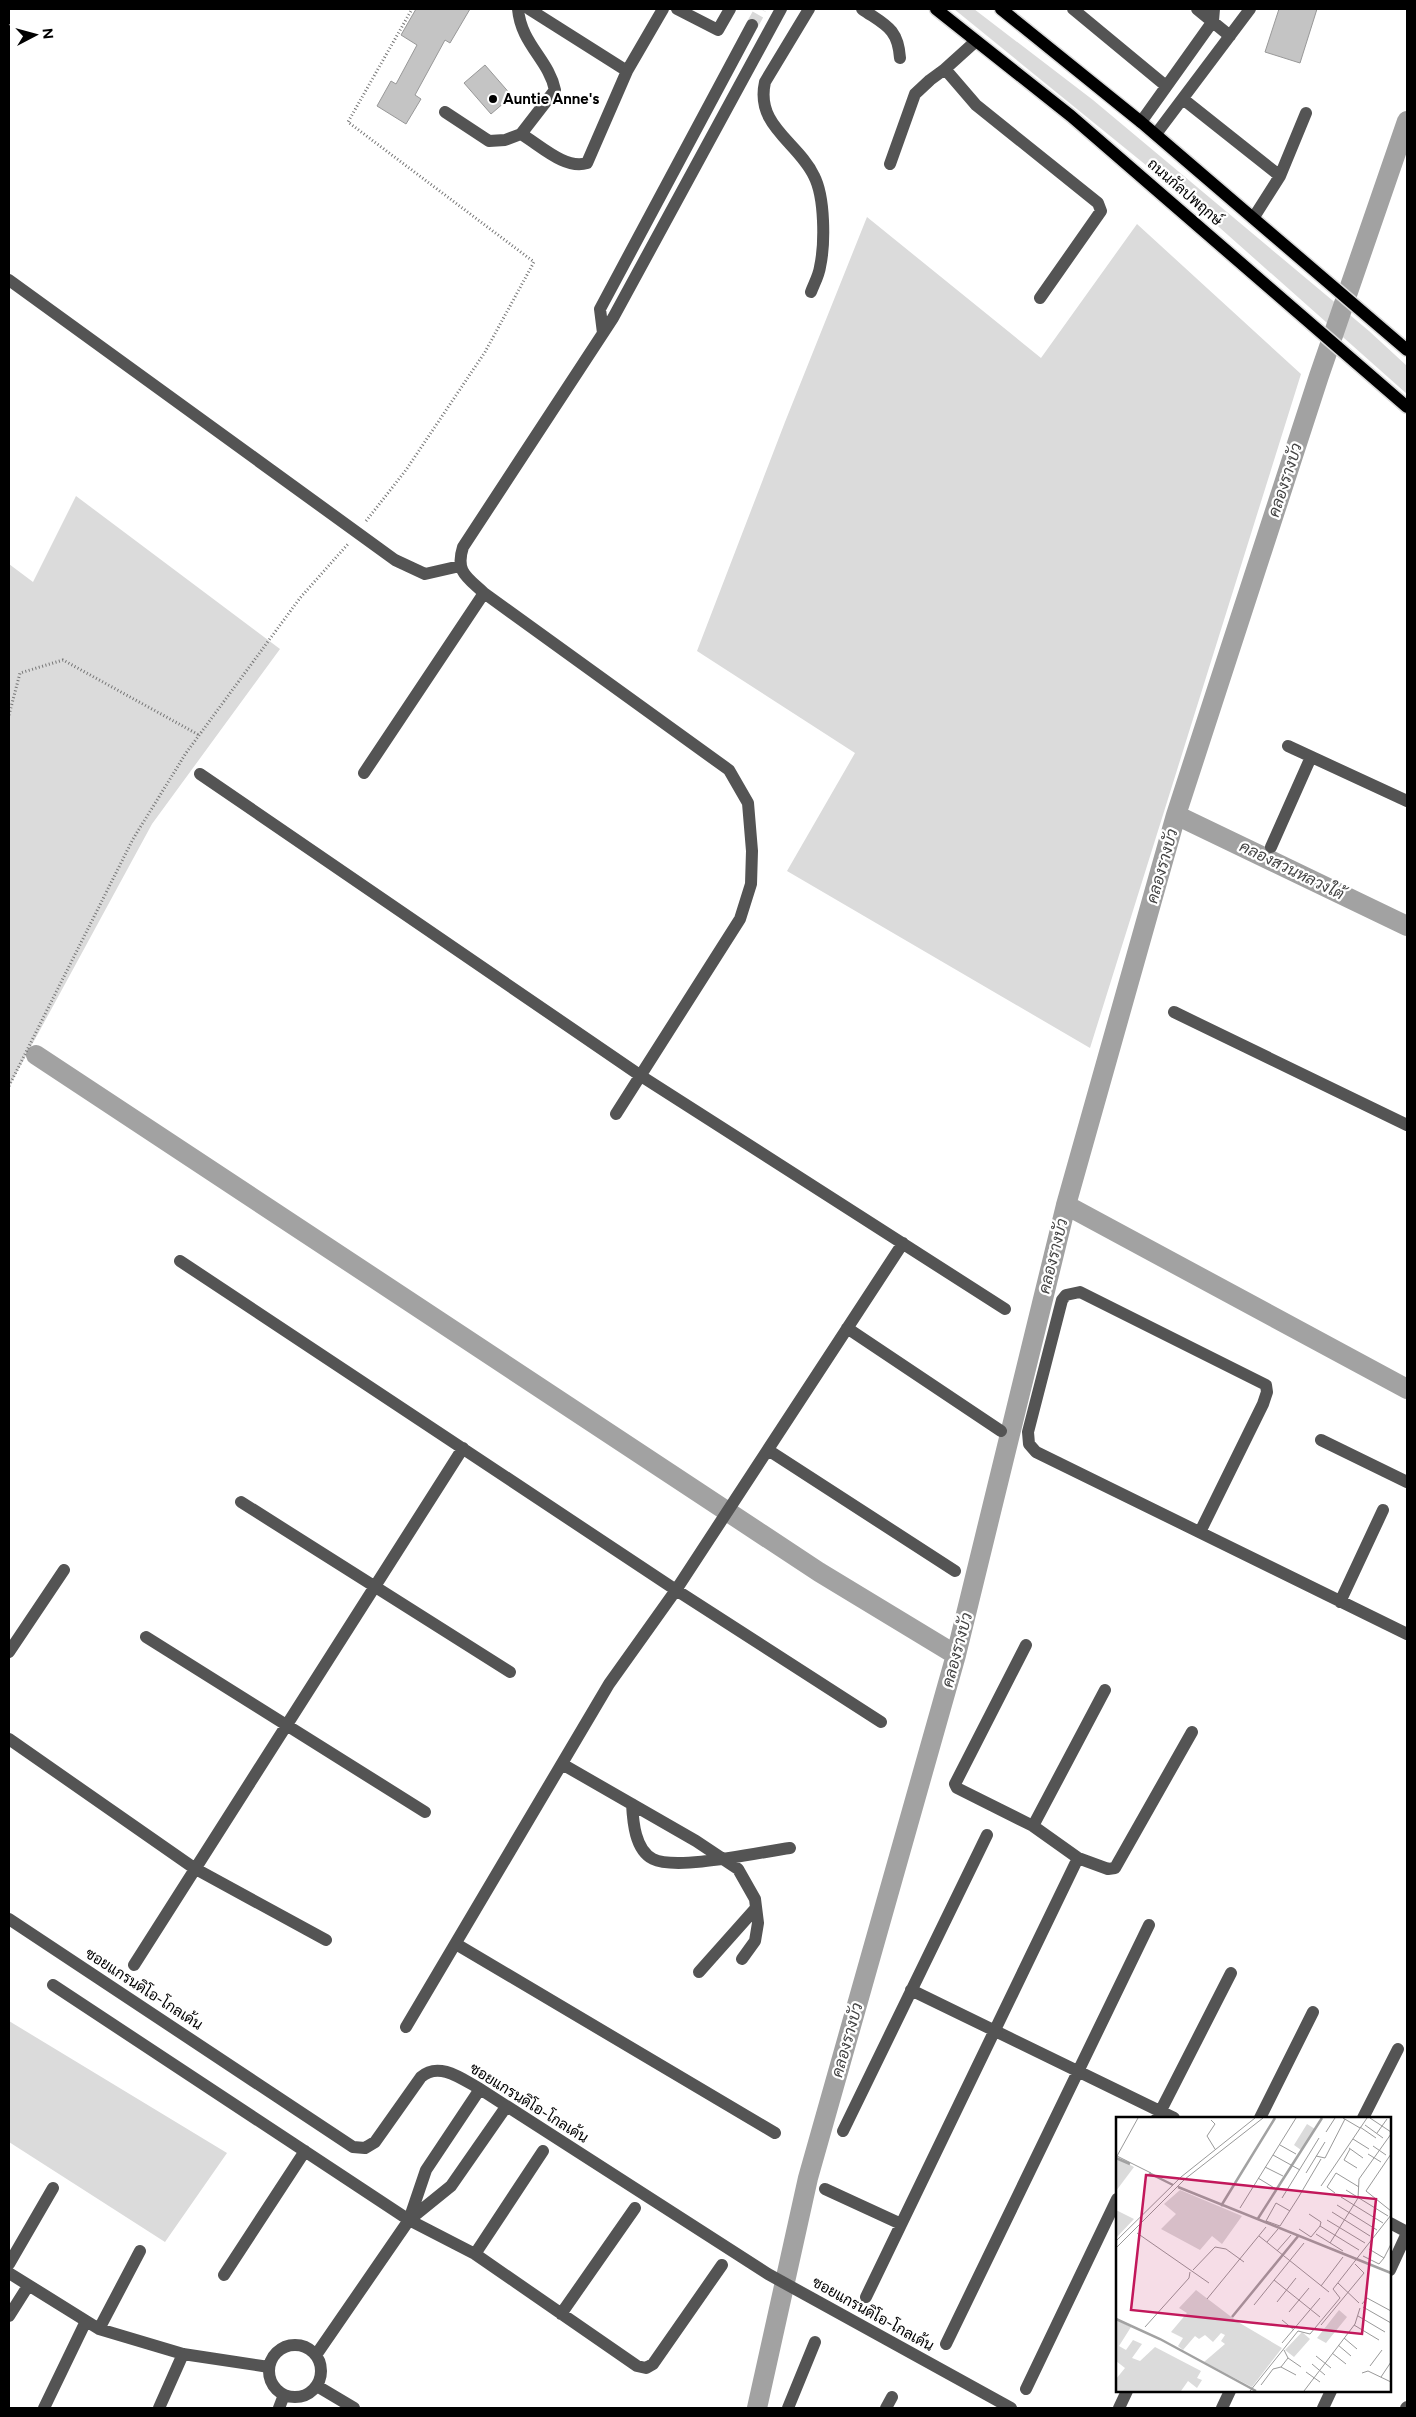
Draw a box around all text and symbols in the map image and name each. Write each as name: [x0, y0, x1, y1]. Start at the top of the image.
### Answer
north arrow: [10, 10, 60, 60]
text: N: [38, 27, 56, 40]
place label: Auntie Anne's: [503, 90, 599, 108]
marker: Auntie Anne's: [487, 93, 499, 105]
street label: ถนนกัลปพฤกษ์: [1144, 154, 1227, 230]
water label: คลองรางบัว: [1263, 440, 1306, 519]
water label: คลองรางบัว: [1141, 826, 1182, 906]
water label: คลองสวนหลวงใต้: [1237, 835, 1351, 905]
water label: คลองรางบัว: [1034, 1216, 1072, 1296]
water label: คลองรางบัว: [937, 1610, 976, 1690]
street label: ซอยแกรนดิโอ-โกลเด้น: [82, 1943, 207, 2034]
water label: คลองรางบัว: [826, 2000, 867, 2080]
street label: ซอยแกรนดิโอ-โกลเด้น: [466, 2058, 592, 2147]
inset map: [1116, 2117, 1391, 2392]
street label: ซอยแกรนดิโอ-โกลเด้น: [809, 2272, 938, 2355]

